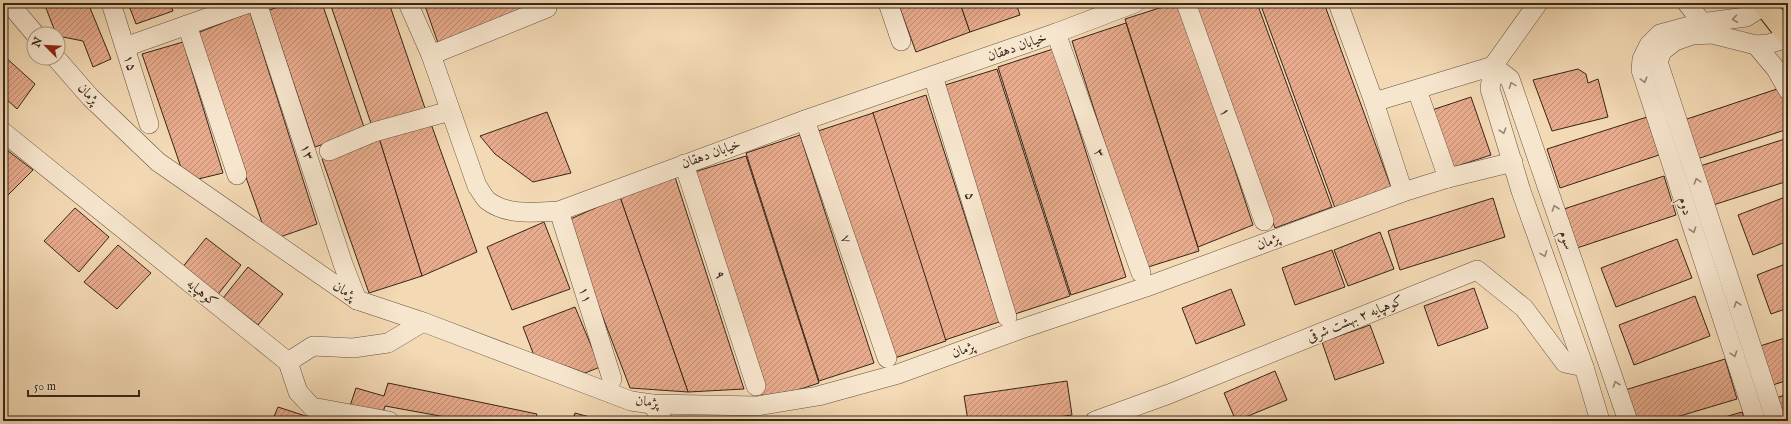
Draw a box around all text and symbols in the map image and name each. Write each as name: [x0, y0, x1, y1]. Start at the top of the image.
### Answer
one-way arrow: [1731, 14, 1738, 23]
north arrow: [26, 26, 66, 66]
street label: خیابان دهقان: [985, 28, 1049, 66]
text: N: [29, 35, 46, 50]
street label: ۱۵: [119, 53, 141, 73]
one-way arrow: [1639, 77, 1647, 83]
street label: پژمان: [73, 79, 104, 110]
one-way arrow: [1509, 82, 1517, 89]
street label: ۱: [1215, 105, 1235, 119]
one-way arrow: [1498, 127, 1507, 134]
street label: خیابان دهقان: [679, 135, 743, 173]
street label: ۱۳: [296, 141, 318, 163]
street label: ۳: [1089, 146, 1109, 160]
one-way arrow: [1693, 177, 1702, 184]
street label: ۵: [960, 189, 980, 203]
street label: دوم: [1671, 195, 1696, 218]
one-way arrow: [1552, 205, 1560, 212]
one-way arrow: [1688, 227, 1697, 234]
street label: سوم: [1552, 228, 1578, 253]
street label: پژمان: [1254, 229, 1283, 254]
street label: ۷: [836, 232, 856, 246]
one-way arrow: [1539, 250, 1547, 257]
street label: ۹: [710, 268, 730, 282]
street label: کوهپایه: [183, 275, 221, 311]
street label: پژمان: [329, 277, 360, 306]
street label: ۱۱: [574, 285, 596, 305]
street label: کوهپایه ۲ بهشت شرقی: [1304, 291, 1406, 347]
one-way arrow: [1733, 301, 1742, 308]
street label: پژمان: [949, 337, 978, 362]
one-way arrow: [1729, 350, 1738, 357]
scale bar: [28, 372, 139, 398]
text: 50 m: [34, 379, 56, 394]
one-way arrow: [1612, 381, 1621, 388]
street label: پژمان: [634, 392, 661, 412]

